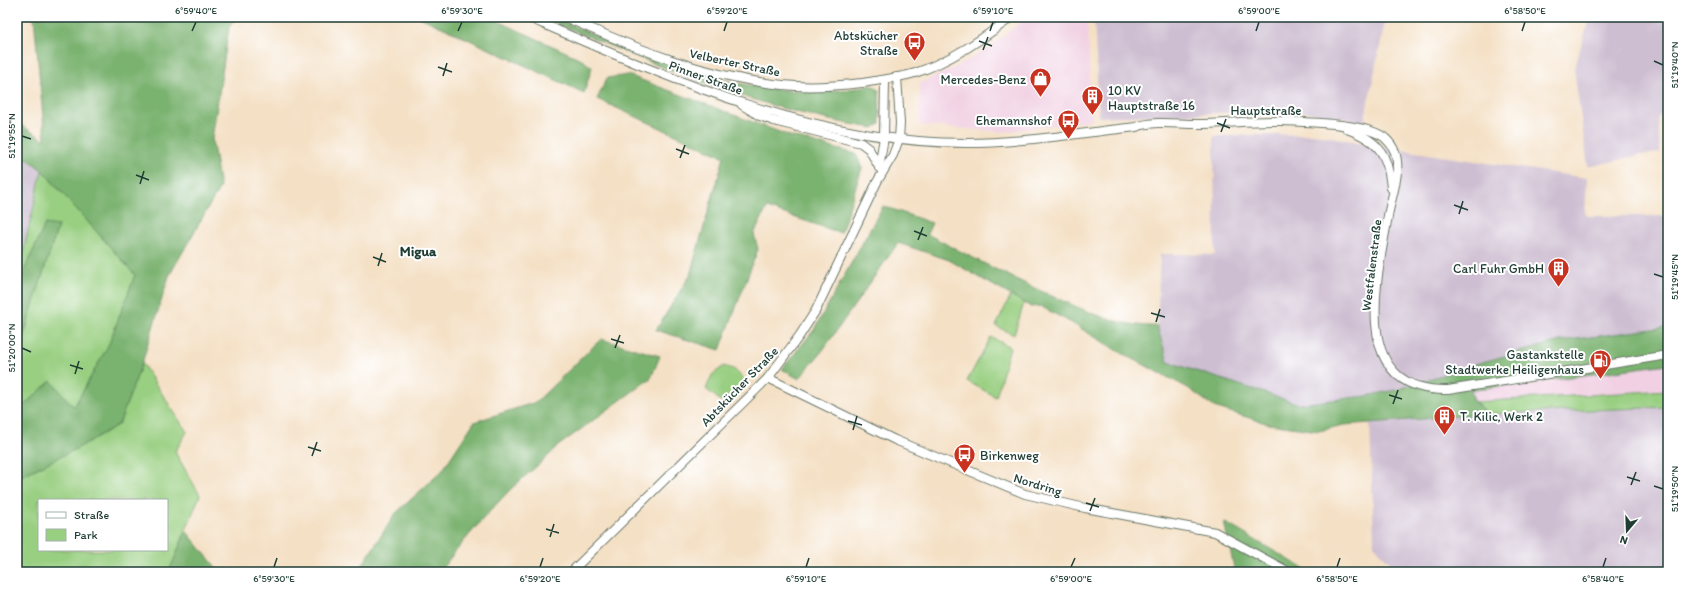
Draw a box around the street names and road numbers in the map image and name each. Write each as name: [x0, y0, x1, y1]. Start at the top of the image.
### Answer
street label: Velberter Straße: [688, 46, 782, 79]
street label: Pinner Straße: [667, 57, 745, 98]
street label: Hauptstraße: [1230, 103, 1302, 118]
street label: Westfalenstraße: [1358, 218, 1385, 312]
street label: Abtskücher Straße: [698, 343, 781, 429]
street label: Nordring: [1012, 470, 1064, 499]

